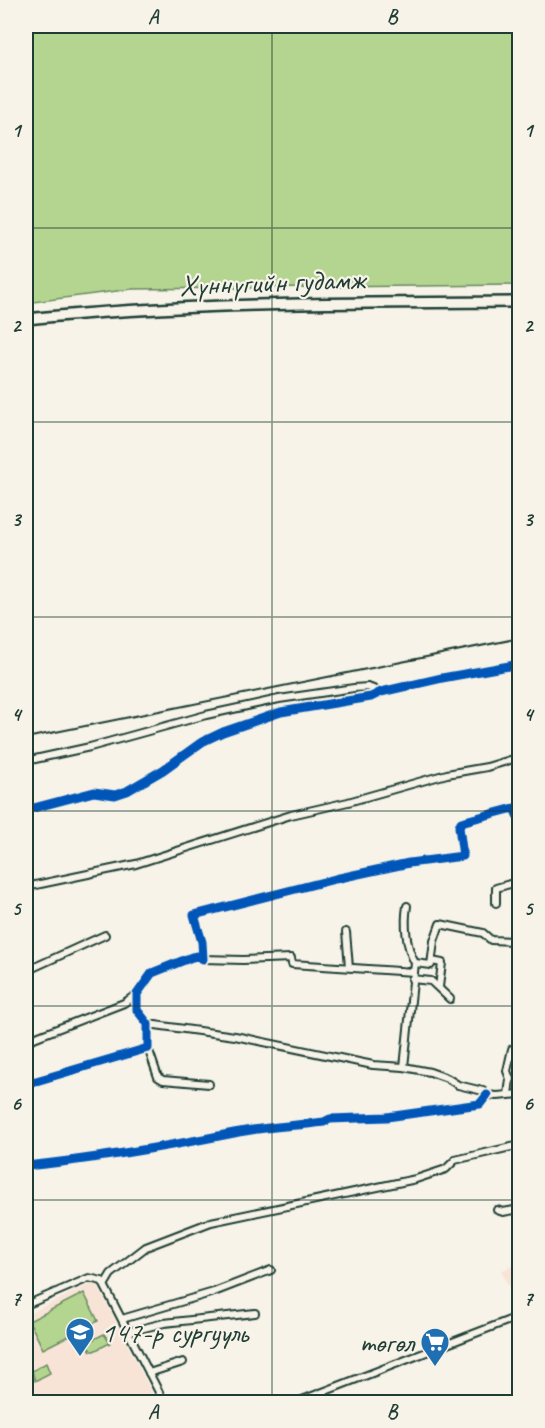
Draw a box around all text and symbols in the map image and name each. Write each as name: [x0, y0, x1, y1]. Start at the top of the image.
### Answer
text: A: [148, 4, 160, 29]
text: B: [387, 4, 399, 29]
text: 1: [12, 118, 23, 143]
text: 1: [524, 118, 535, 143]
street label: Хүннүгийн гудамж: [179, 260, 368, 304]
text: 2: [12, 313, 23, 338]
text: 2: [524, 313, 535, 338]
text: 3: [12, 507, 23, 532]
text: 3: [524, 507, 535, 532]
text: 4: [12, 702, 24, 727]
text: 4: [524, 702, 536, 727]
text: 5: [12, 896, 23, 921]
text: 5: [524, 896, 535, 921]
text: 6: [11, 1091, 22, 1116]
text: 6: [523, 1091, 534, 1116]
text: 7: [12, 1286, 23, 1311]
text: 7: [524, 1286, 535, 1311]
place label: 147-р сургууль: [101, 1313, 250, 1351]
school or university icon: 147-р сургууль: [64, 1316, 96, 1358]
place label: төгөл: [359, 1323, 416, 1361]
supermarket icon: төгөл: [419, 1326, 451, 1368]
text: A: [148, 1399, 160, 1424]
text: B: [387, 1399, 399, 1424]

